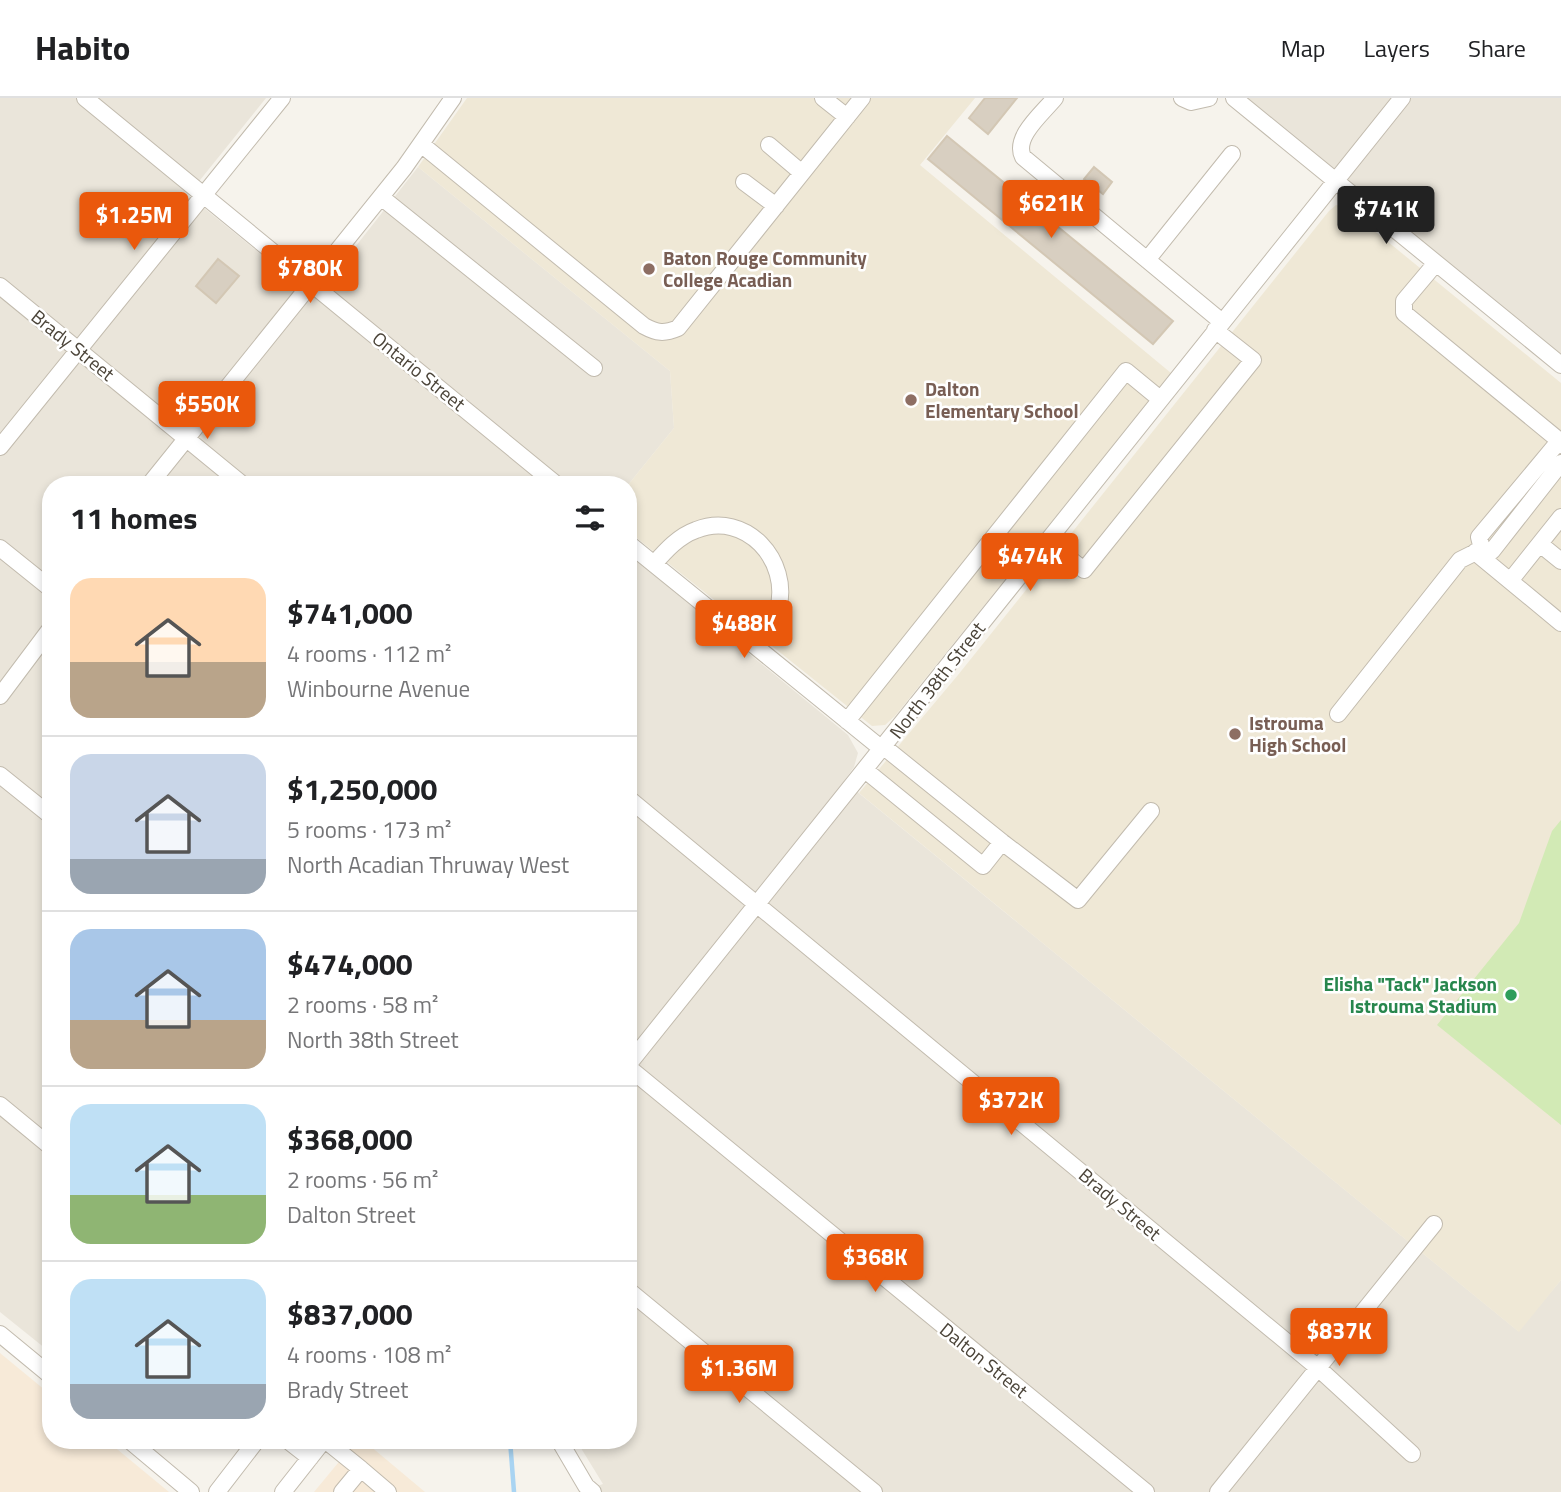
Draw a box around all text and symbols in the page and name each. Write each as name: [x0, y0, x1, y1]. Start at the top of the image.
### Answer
text: Habito: [35, 23, 130, 73]
text: Map: [1281, 30, 1326, 66]
text: Layers: [1364, 30, 1430, 66]
text: Share: [1468, 30, 1526, 66]
pin: $621K: [1002, 180, 1100, 240]
text: $621K: [1018, 185, 1084, 220]
pin: $741K: [1337, 186, 1435, 246]
text: $741K: [1353, 191, 1419, 226]
pin: $1.25M: [77, 192, 191, 252]
text: $1.25M: [95, 197, 173, 232]
place label: Baton Rouge Community College Acadian: [663, 243, 867, 294]
pin: $780K: [261, 246, 359, 305]
text: $780K: [277, 250, 343, 285]
marker: Baton Rouge Community College Acadian: [641, 261, 657, 277]
street label: Brady Street: [25, 302, 122, 388]
street label: Ontario Street: [366, 324, 473, 418]
place label: Dalton Elementary School: [925, 374, 1079, 425]
pin: $550K: [158, 382, 256, 441]
text: $550K: [174, 386, 240, 421]
marker: Dalton Elementary School: [903, 392, 919, 408]
text: 11 homes: [70, 495, 197, 541]
icon: filters: [571, 499, 609, 537]
pin: $474K: [981, 533, 1079, 593]
text: $474K: [997, 538, 1063, 573]
text: $741,000: [287, 590, 413, 636]
pin: $488K: [695, 601, 793, 660]
text: $488K: [711, 605, 777, 640]
icon: home: [126, 606, 210, 690]
street label: North 38th Street: [882, 615, 992, 744]
text: 4 rooms · 112 m²: [287, 636, 451, 671]
text: Winbourne Avenue: [287, 671, 470, 706]
place label: Istrouma High School: [1249, 708, 1346, 759]
marker: Istrouma High School: [1227, 726, 1243, 742]
text: $1,250,000: [287, 766, 437, 812]
icon: home: [126, 782, 210, 866]
text: 5 rooms · 173 m²: [287, 812, 451, 847]
text: North Acadian Thruway West: [287, 847, 569, 882]
text: $474,000: [287, 941, 413, 987]
icon: home: [126, 957, 210, 1041]
place label: Elisha "Tack" Jackson Istrouma Stadium: [1323, 969, 1497, 1020]
text: 2 rooms · 58 m²: [287, 987, 438, 1022]
marker: Elisha "Tack" Jackson Istrouma Stadium: [1503, 987, 1519, 1003]
text: North 38th Street: [287, 1022, 459, 1057]
pin: $372K: [962, 1077, 1060, 1137]
text: $372K: [978, 1082, 1044, 1117]
text: $368,000: [287, 1116, 413, 1162]
icon: home: [126, 1132, 210, 1216]
street label: Brady Street: [1073, 1160, 1168, 1247]
text: 2 rooms · 56 m²: [287, 1162, 438, 1197]
text: Dalton Street: [287, 1197, 416, 1232]
pin: $368K: [826, 1234, 924, 1294]
text: $368K: [842, 1239, 908, 1274]
text: $837,000: [287, 1291, 413, 1337]
icon: home: [126, 1307, 210, 1391]
pin: $837K: [1290, 1308, 1388, 1368]
text: $837K: [1306, 1313, 1372, 1348]
street label: Dalton Street: [934, 1315, 1035, 1405]
text: 4 rooms · 108 m²: [287, 1337, 451, 1372]
pin: $1.36M: [682, 1346, 796, 1405]
text: $1.36M: [700, 1350, 778, 1385]
text: Brady Street: [287, 1372, 408, 1407]

